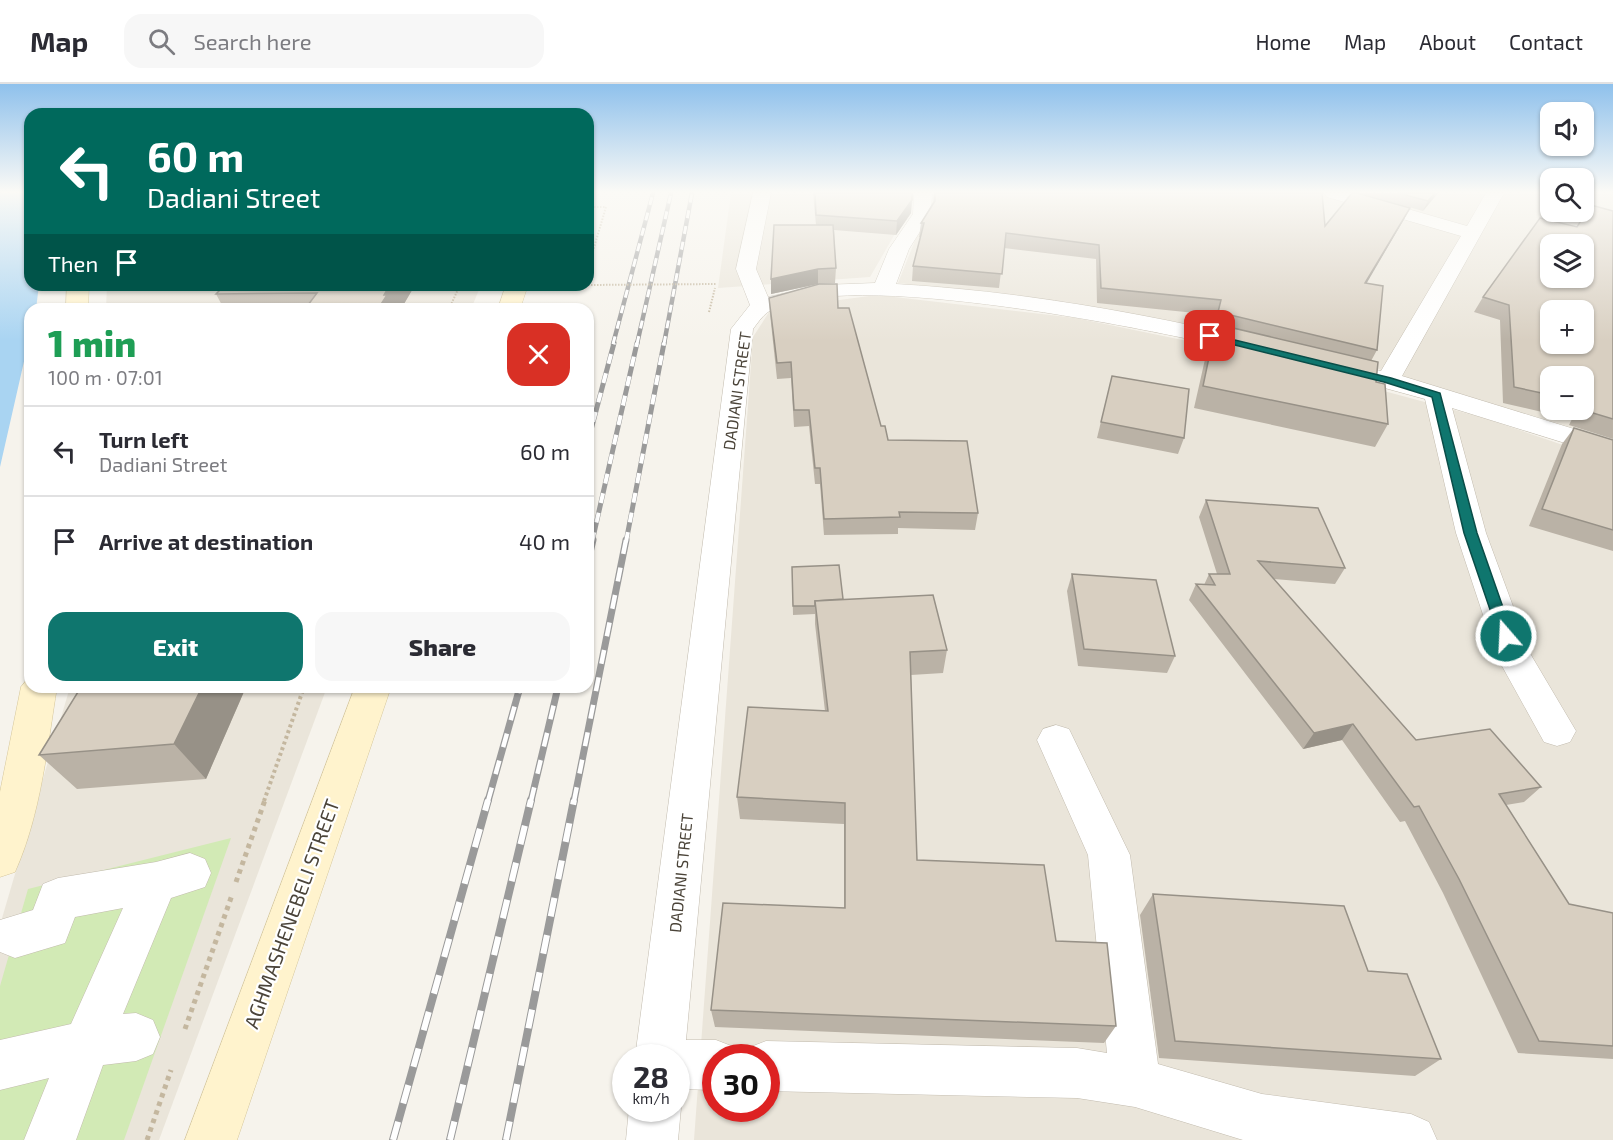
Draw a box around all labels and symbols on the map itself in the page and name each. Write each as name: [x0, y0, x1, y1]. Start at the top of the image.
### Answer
pin: [1184, 310, 1235, 361]
street label: DADIANI STREET: [719, 330, 754, 452]
position arrow: [1474, 604, 1538, 668]
street label: AGHMASHENEBELI STREET: [238, 795, 344, 1032]
street label: DADIANI STREET: [665, 812, 696, 933]
speed limit sign: 30: [702, 1044, 780, 1122]

